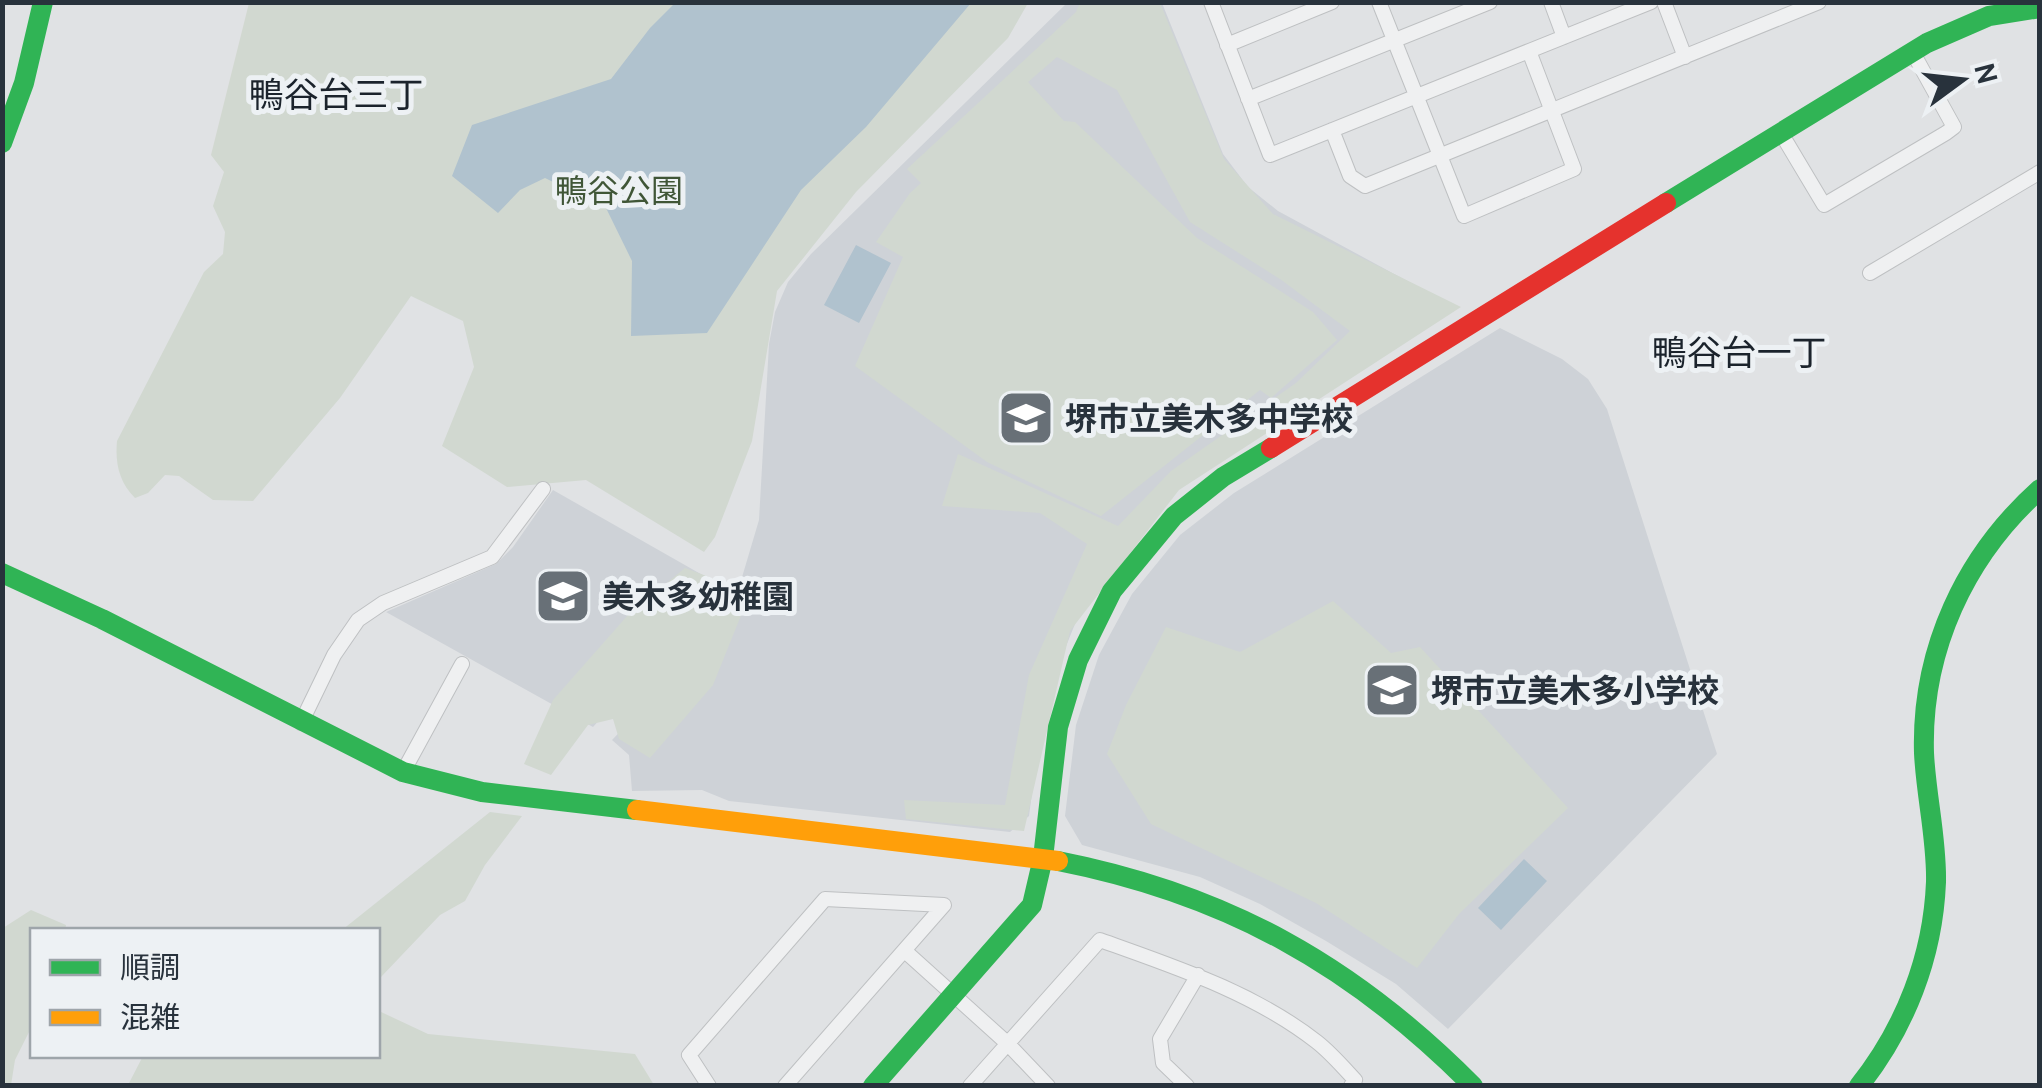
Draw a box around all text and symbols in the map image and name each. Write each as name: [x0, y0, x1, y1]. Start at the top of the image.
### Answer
north arrow: [1912, 30, 2012, 130]
text: N: [1967, 60, 2005, 87]
district label: 鴨谷台三丁: [248, 73, 424, 116]
park label: 鴨谷公園: [555, 171, 683, 210]
district label: 鴨谷台一丁: [1651, 331, 1827, 374]
school or university icon: 堺市立美木多中学校: [996, 388, 1056, 448]
place label: 堺市立美木多中学校: [1065, 399, 1353, 438]
school or university icon: 美木多幼稚園: [533, 566, 593, 626]
place label: 美木多幼稚園: [602, 577, 794, 616]
school or university icon: 堺市立美木多小学校: [1362, 660, 1422, 720]
place label: 堺市立美木多小学校: [1431, 671, 1719, 710]
legend: [30, 928, 380, 1058]
text: 順調: [120, 949, 180, 986]
text: 混雑: [120, 999, 180, 1036]

